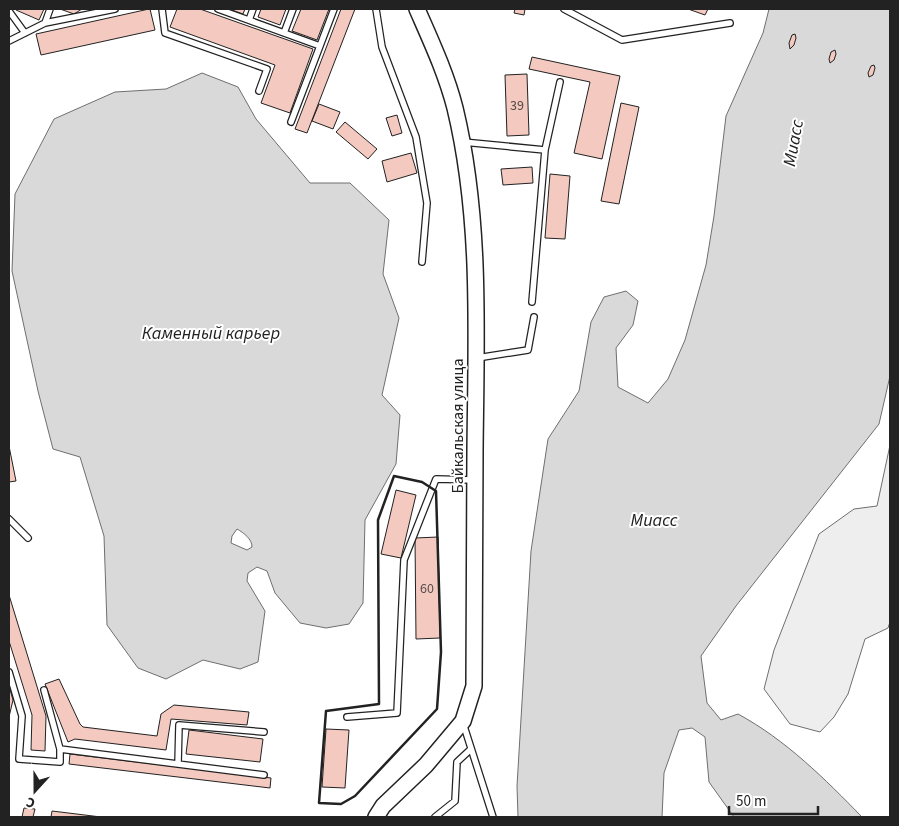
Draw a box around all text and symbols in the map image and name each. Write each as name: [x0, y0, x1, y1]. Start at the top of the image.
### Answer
house number: 39: [510, 96, 524, 116]
water label: Миасс: [777, 118, 810, 168]
water label: Каменный карьер: [142, 321, 280, 346]
street label: Байкальская улица: [447, 358, 469, 494]
water label: Миасс: [630, 508, 678, 533]
house number: 60: [420, 579, 434, 599]
north arrow: [10, 766, 60, 816]
scale bar: [729, 784, 818, 816]
text: С: [23, 791, 38, 813]
text: 50 m: [736, 791, 766, 812]

